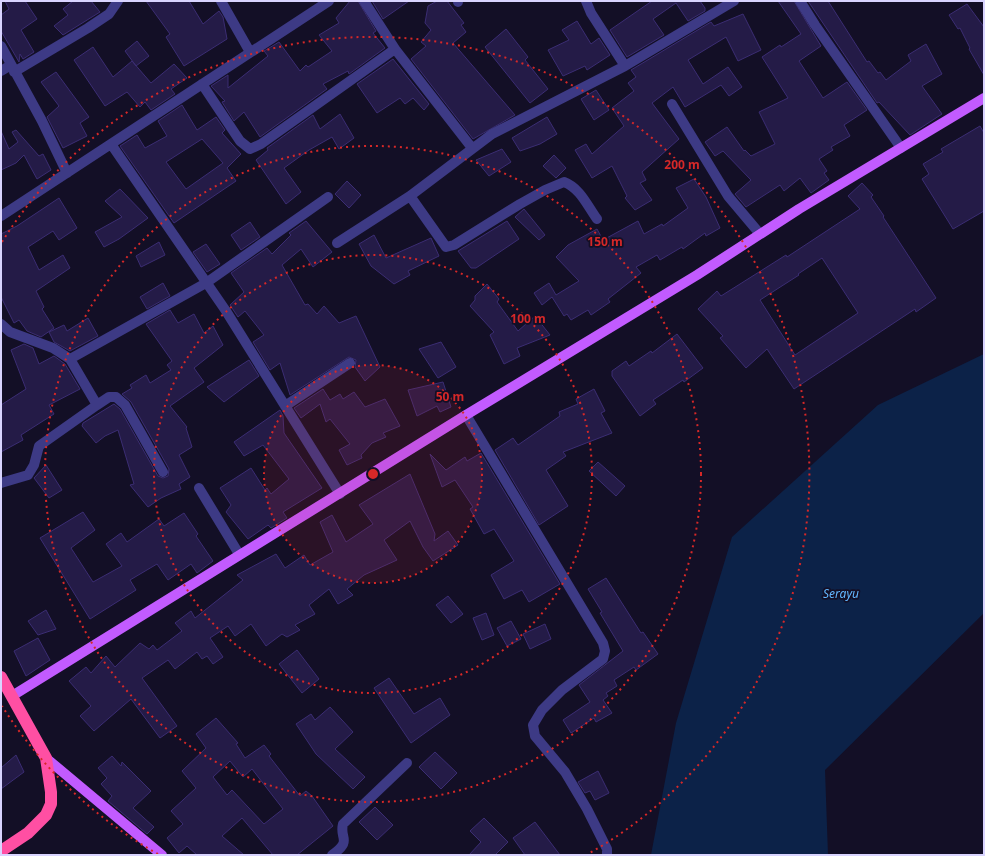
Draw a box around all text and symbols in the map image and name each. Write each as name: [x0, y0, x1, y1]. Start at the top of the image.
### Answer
text: 200 m: [664, 156, 700, 173]
text: 150 m: [587, 233, 623, 250]
text: 100 m: [510, 310, 546, 327]
text: 50 m: [436, 388, 464, 405]
centre of rings: [366, 467, 380, 481]
water label: Serayu: [823, 585, 859, 602]

